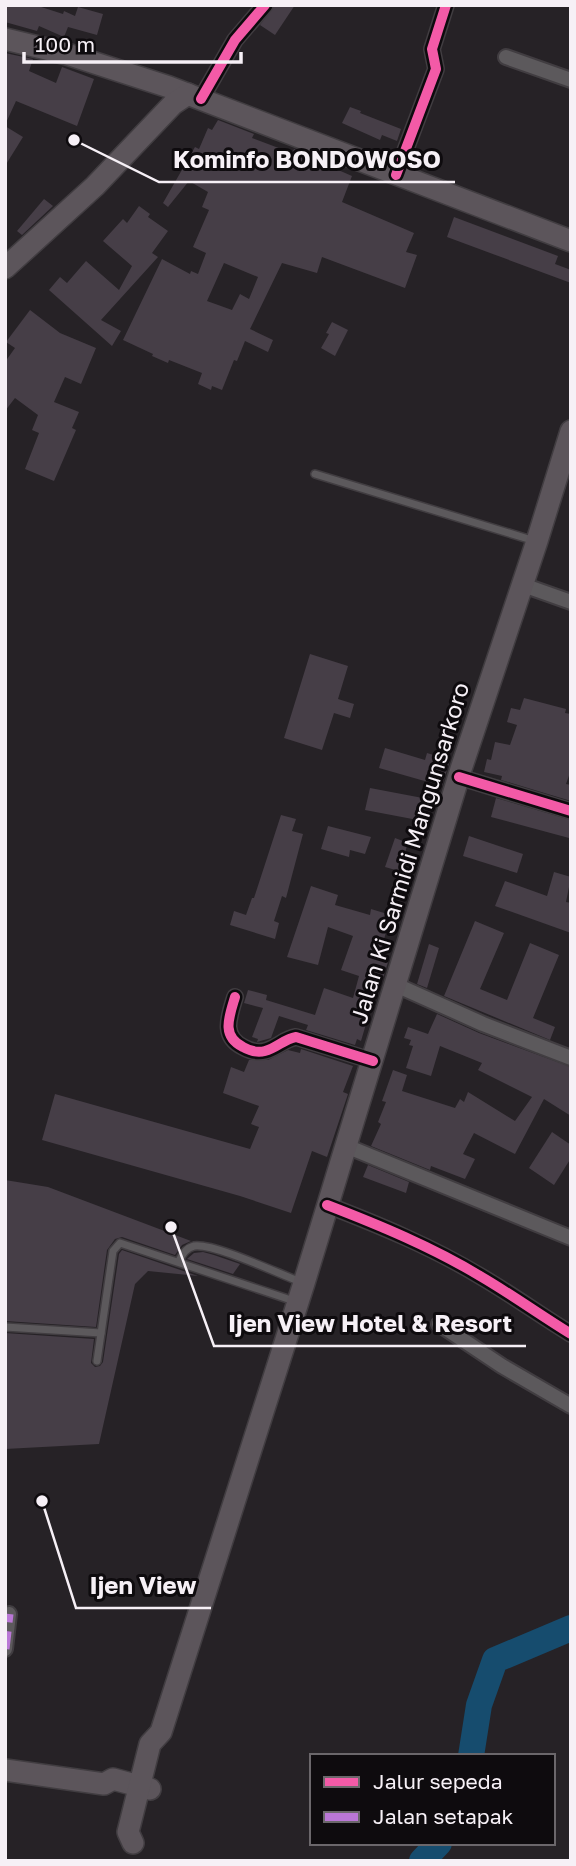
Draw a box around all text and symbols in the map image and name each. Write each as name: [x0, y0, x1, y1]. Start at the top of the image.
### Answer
scale bar: [24, 21, 242, 65]
text: 100 m: [35, 31, 95, 57]
callout: Kominfo BONDOWOSO: [159, 137, 455, 182]
text: Kominfo BONDOWOSO: [173, 144, 441, 173]
street label: Jalan Ki Sarmidi Mangunsarkoro: [344, 679, 474, 1027]
callout: Ijen View Hotel & Resort: [214, 1301, 526, 1346]
text: Ijen View Hotel & Resort: [228, 1308, 512, 1337]
callout: Ijen View: [76, 1563, 211, 1608]
text: Ijen View: [90, 1570, 197, 1599]
legend: [310, 1754, 555, 1845]
text: Jalur sepeda: [373, 1768, 503, 1794]
text: Jalan setapak: [373, 1803, 514, 1829]

